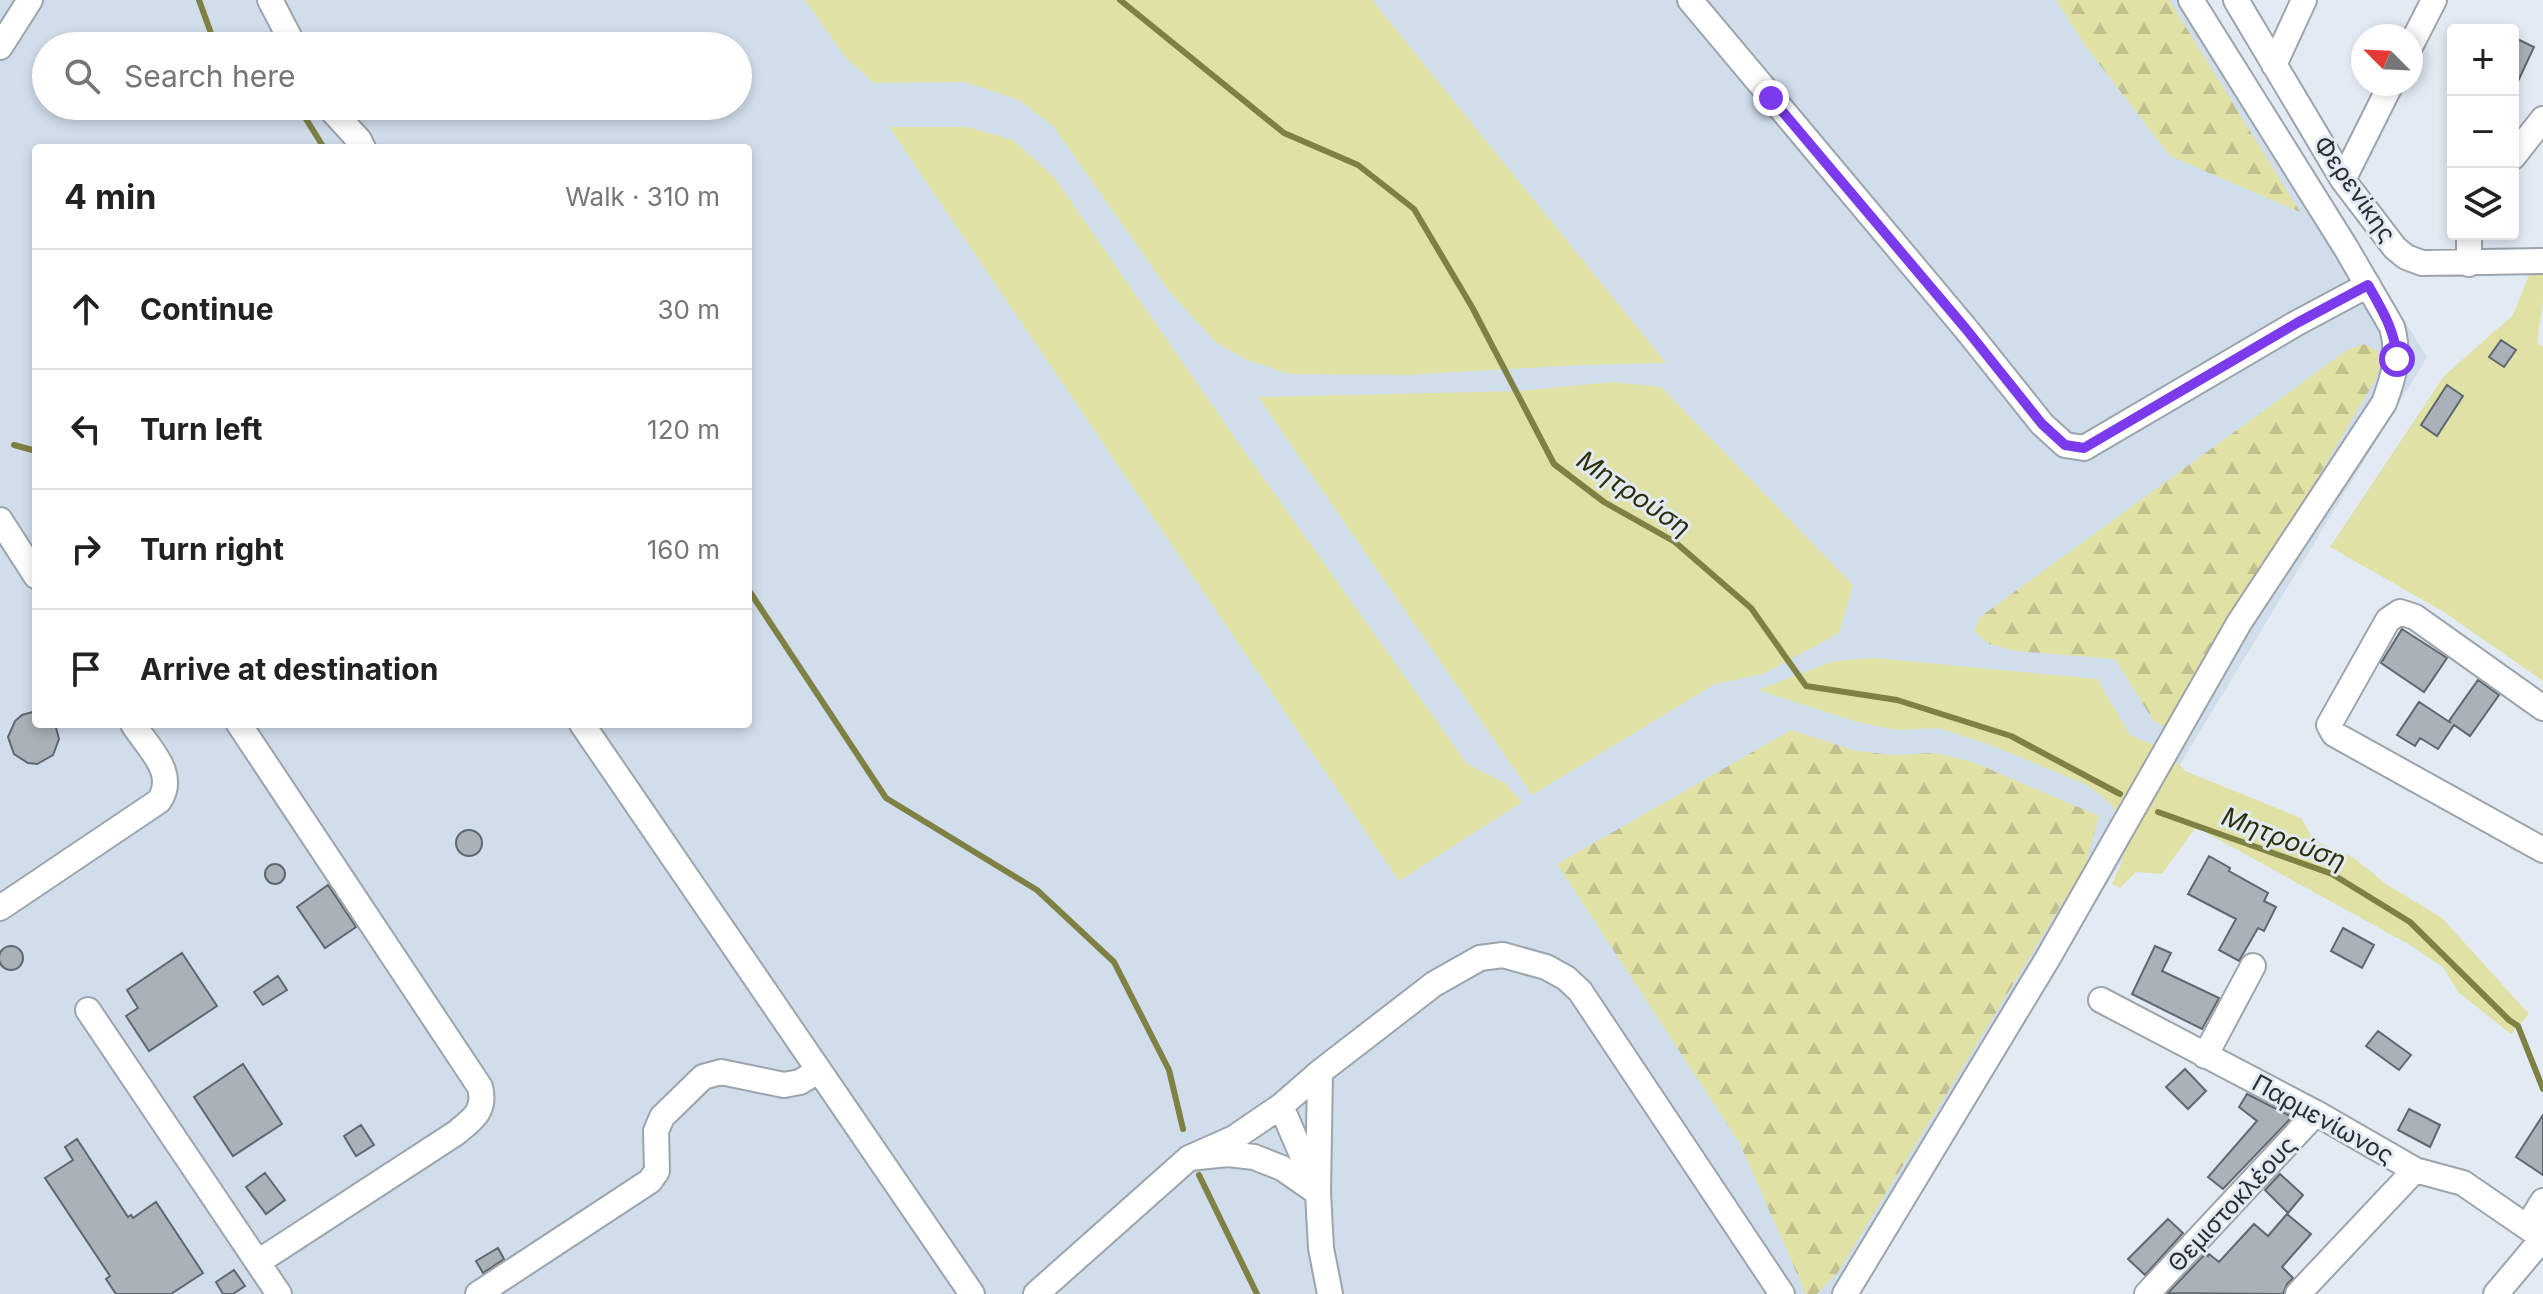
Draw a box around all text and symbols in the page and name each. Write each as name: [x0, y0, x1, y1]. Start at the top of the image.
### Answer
north arrow: [2351, 24, 2423, 96]
map controls: [2447, 24, 2519, 240]
button: +: [2447, 24, 2519, 96]
search box: [32, 32, 752, 120]
icon: search: [60, 54, 104, 98]
text: Search here: [124, 58, 296, 94]
route end: [1753, 80, 1789, 116]
button: −: [2447, 96, 2519, 168]
street label: Φερενίκης: [2308, 130, 2402, 248]
button: layers: [2447, 168, 2519, 240]
text: 4 min: [64, 176, 156, 217]
text: Walk · 310 m: [565, 181, 720, 212]
icon: ahead: [64, 287, 108, 331]
text: Continue: [140, 291, 274, 327]
text: 30 m: [657, 294, 720, 325]
route start: [2379, 341, 2415, 377]
icon: left: [64, 407, 108, 451]
text: Turn left: [140, 411, 262, 447]
text: 120 m: [647, 414, 720, 445]
water label: Μητρούση: [1571, 444, 1697, 542]
icon: right: [64, 527, 108, 571]
text: Turn right: [140, 531, 284, 567]
text: 160 m: [647, 534, 720, 565]
icon: arrive: [64, 647, 108, 691]
text: Arrive at destination: [140, 651, 438, 687]
water label: Μητρούση: [2218, 800, 2350, 876]
street label: Παρμενίωνος: [2247, 1068, 2399, 1170]
street label: Θεμιστοκλέους: [2162, 1130, 2302, 1278]

